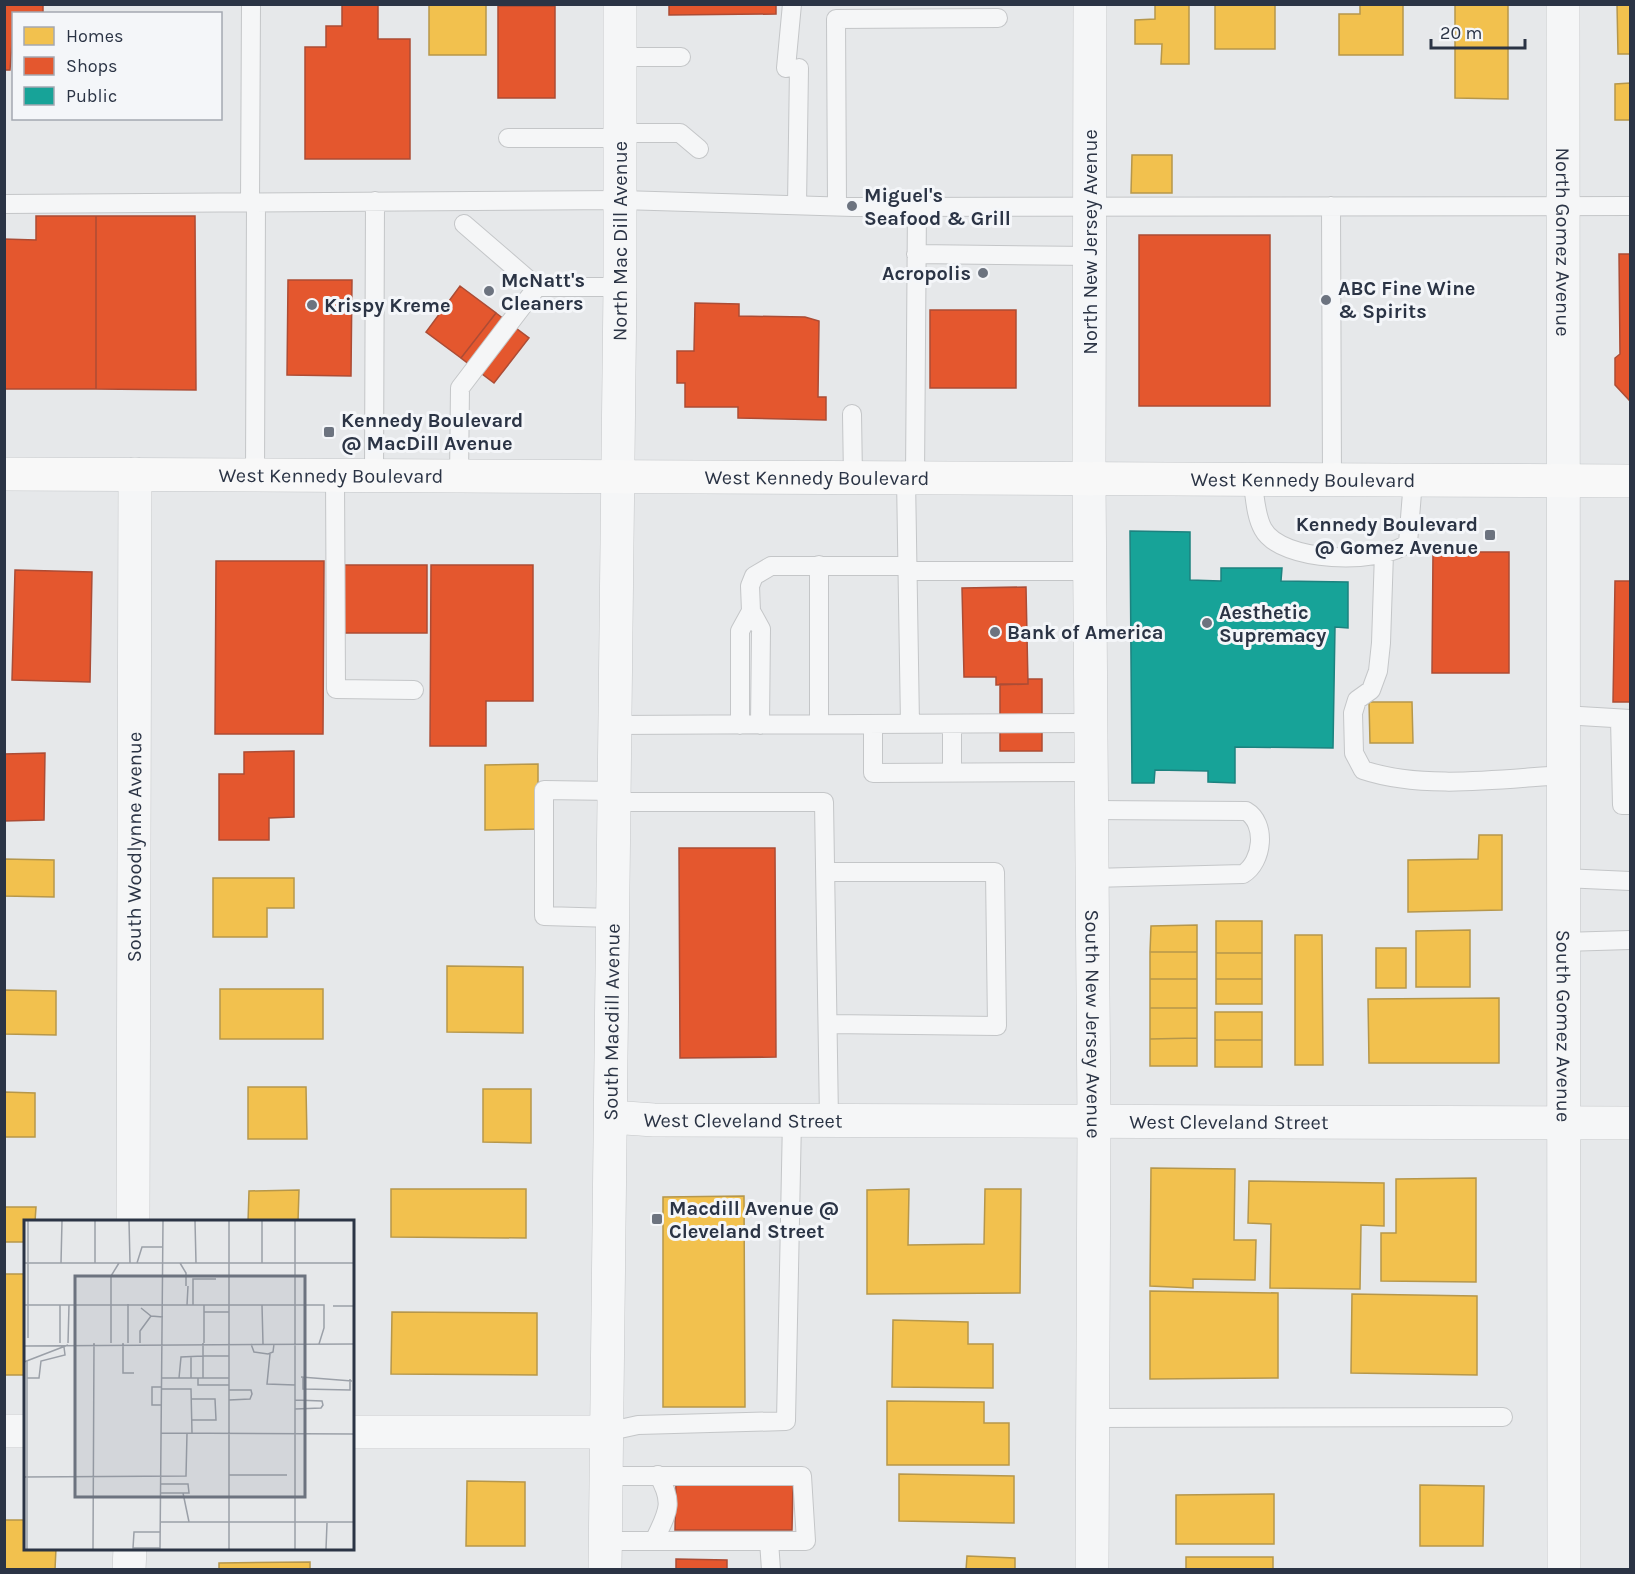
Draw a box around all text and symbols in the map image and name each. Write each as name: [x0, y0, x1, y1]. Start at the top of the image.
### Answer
legend: [12, 12, 222, 120]
scale bar: [1431, 12, 1526, 50]
text: 20 m: [1440, 22, 1482, 44]
text: Homes: [66, 25, 123, 47]
text: Shops: [66, 55, 118, 77]
text: Public: [66, 85, 117, 107]
street label: North New Jersey Avenue: [1079, 129, 1102, 355]
street label: North Mac Dill Avenue: [608, 141, 632, 341]
street label: North Gomez Avenue: [1552, 147, 1575, 337]
place label: Miguel's Seafood & Grill: [864, 184, 1011, 230]
marker: Miguel's Seafood & Grill: [845, 199, 859, 213]
place label: Acropolis: [882, 262, 971, 285]
marker: Acropolis: [976, 266, 990, 280]
place label: McNatt's Cleaners: [501, 269, 585, 315]
place label: ABC Fine Wine & Spirits: [1338, 277, 1475, 323]
marker: McNatt's Cleaners: [482, 284, 496, 298]
marker: ABC Fine Wine & Spirits: [1319, 293, 1333, 307]
place label: Krispy Kreme: [324, 294, 450, 317]
marker: Krispy Kreme: [305, 298, 319, 312]
place label: Kennedy Boulevard @ MacDill Avenue: [341, 409, 523, 455]
marker: Kennedy Boulevard @ MacDill Avenue: [322, 425, 336, 439]
street label: West Kennedy Boulevard: [219, 463, 443, 487]
street label: West Kennedy Boulevard: [705, 466, 929, 489]
street label: West Kennedy Boulevard: [1191, 468, 1415, 492]
place label: Kennedy Boulevard @ Gomez Avenue: [1296, 513, 1478, 559]
marker: Kennedy Boulevard @ Gomez Avenue: [1483, 528, 1497, 542]
place label: Aesthetic Supremacy: [1219, 601, 1326, 647]
marker: Aesthetic Supremacy: [1200, 616, 1214, 630]
place label: Bank of America: [1007, 621, 1164, 644]
marker: Bank of America: [988, 625, 1002, 639]
street label: South Woodlynne Avenue: [122, 732, 146, 962]
street label: South New Jersey Avenue: [1081, 909, 1106, 1139]
street label: South Macdill Avenue: [599, 923, 624, 1121]
street label: South Gomez Avenue: [1552, 930, 1575, 1122]
street label: West Cleveland Street: [643, 1108, 843, 1132]
street label: West Cleveland Street: [1129, 1110, 1329, 1134]
place label: Macdill Avenue @ Cleveland Street: [669, 1197, 839, 1243]
marker: Macdill Avenue @ Cleveland Street: [650, 1212, 664, 1226]
inset map: [24, 1220, 354, 1550]

